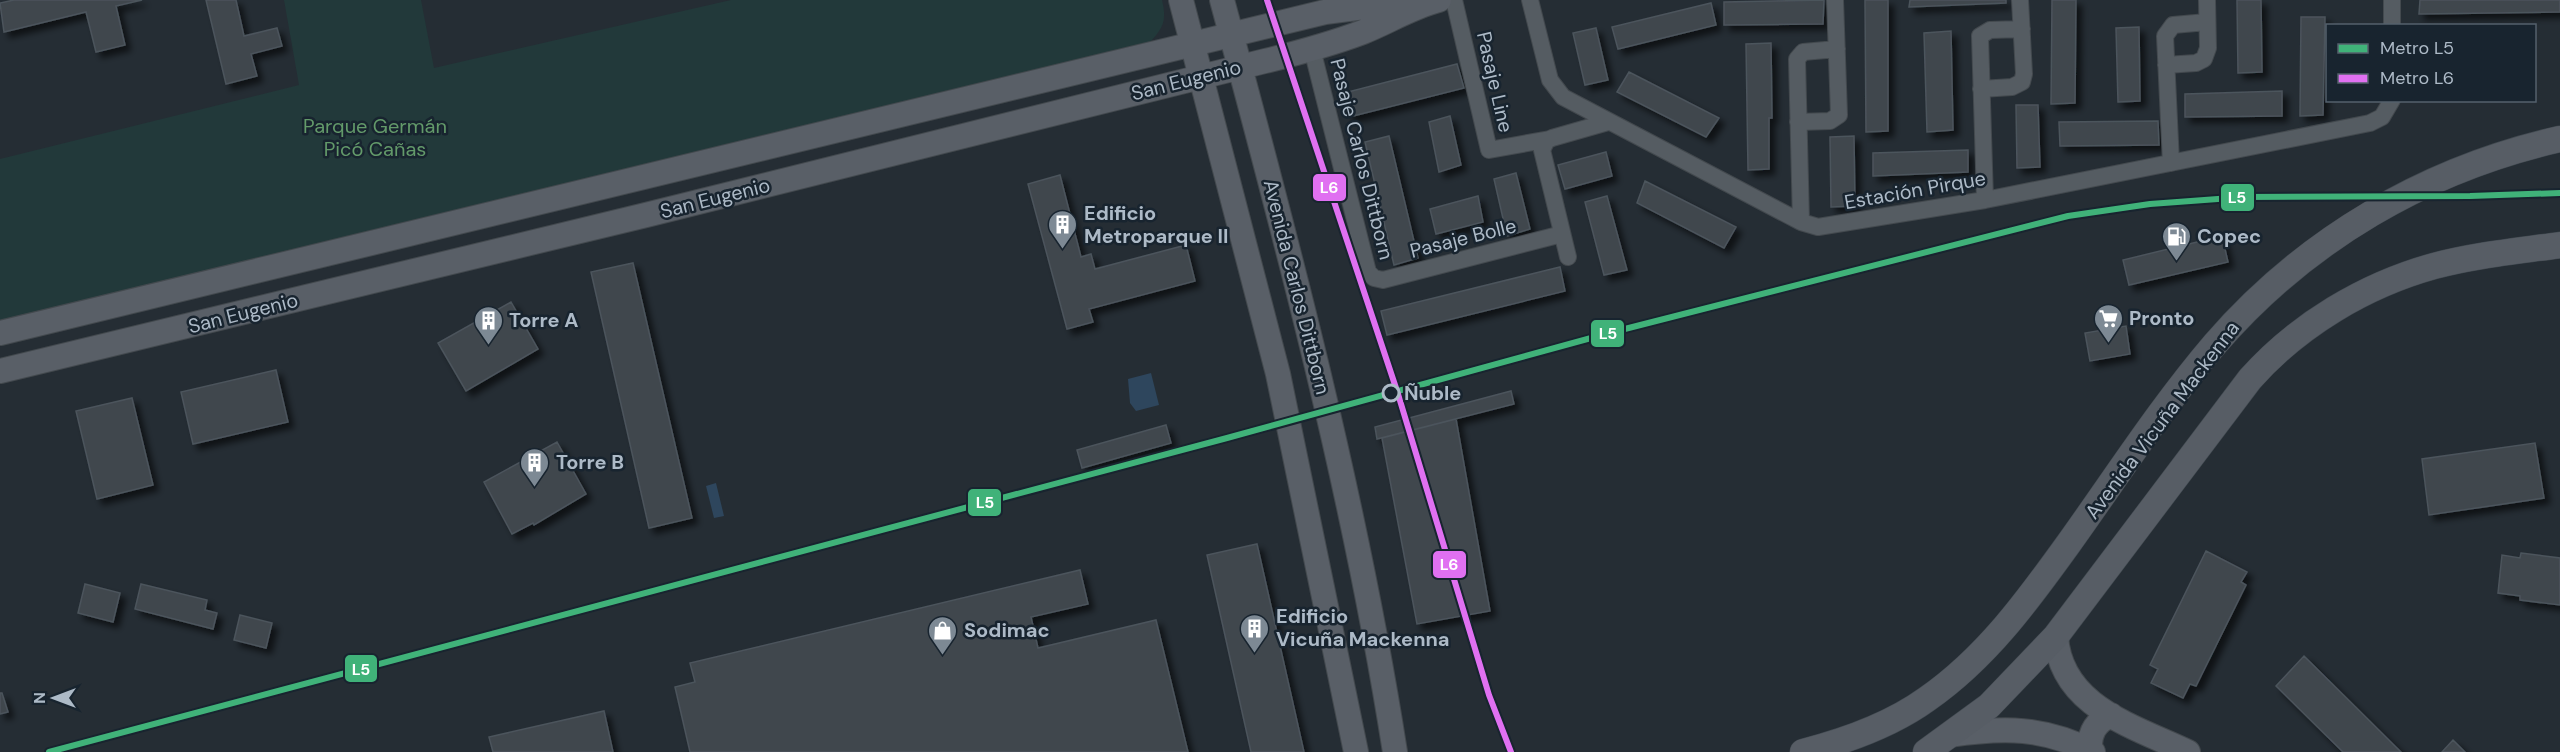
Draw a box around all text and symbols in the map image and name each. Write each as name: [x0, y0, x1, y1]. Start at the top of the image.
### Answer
legend: [2326, 24, 2536, 102]
street label: Pasaje Line: [1471, 29, 1519, 135]
text: Metro L5: [2380, 36, 2454, 60]
street label: San Eugenio: [1128, 54, 1244, 106]
street label: Pasaje Carlos Dittborn: [1324, 56, 1400, 262]
text: Metro L6: [2380, 66, 2454, 90]
park label: Parque Germán Picó Cañas: [303, 113, 447, 162]
street label: Estación Pirque: [1842, 165, 1988, 215]
street label: San Eugenio: [657, 172, 773, 224]
line badge: L6: [1312, 173, 1347, 202]
street label: Avenida Carlos Dittborn: [1258, 177, 1336, 397]
text: L6: [1320, 177, 1338, 198]
line badge: L5: [2220, 183, 2255, 212]
text: L5: [2228, 187, 2246, 208]
place label: Edificio Metroparque II: [1084, 200, 1228, 249]
building icon: Edificio Metroparque II: [1047, 208, 1079, 250]
street label: Pasaje Bolle: [1407, 212, 1519, 264]
fuel station icon: Copec: [2160, 220, 2192, 262]
place label: Copec: [2197, 223, 2261, 249]
street label: San Eugenio: [185, 287, 301, 339]
supermarket icon: Pronto: [2092, 302, 2124, 344]
building icon: Torre A: [472, 304, 504, 346]
place label: Pronto: [2129, 305, 2194, 331]
place label: Torre A: [509, 307, 578, 333]
street label: Avenida Vicuña Mackenna: [2079, 316, 2245, 524]
line badge: L5: [1590, 319, 1625, 348]
text: L5: [1599, 323, 1617, 344]
place label: Ñuble: [1404, 380, 1461, 406]
marker: Ñuble: [1382, 384, 1400, 402]
building icon: Torre B: [519, 446, 551, 488]
place label: Torre B: [556, 449, 624, 475]
line badge: L5: [967, 488, 1002, 517]
text: L5: [976, 492, 994, 513]
line badge: L6: [1432, 550, 1467, 579]
text: L6: [1440, 554, 1458, 575]
place label: Edificio Vicuña Mackenna: [1276, 603, 1450, 652]
building icon: Edificio Vicuña Mackenna: [1239, 612, 1271, 654]
shop icon: Sodimac: [927, 614, 959, 656]
place label: Sodimac: [964, 617, 1050, 643]
line badge: L5: [344, 654, 378, 683]
text: L5: [352, 659, 370, 680]
north arrow: [24, 668, 84, 728]
text: N: [29, 692, 50, 704]

